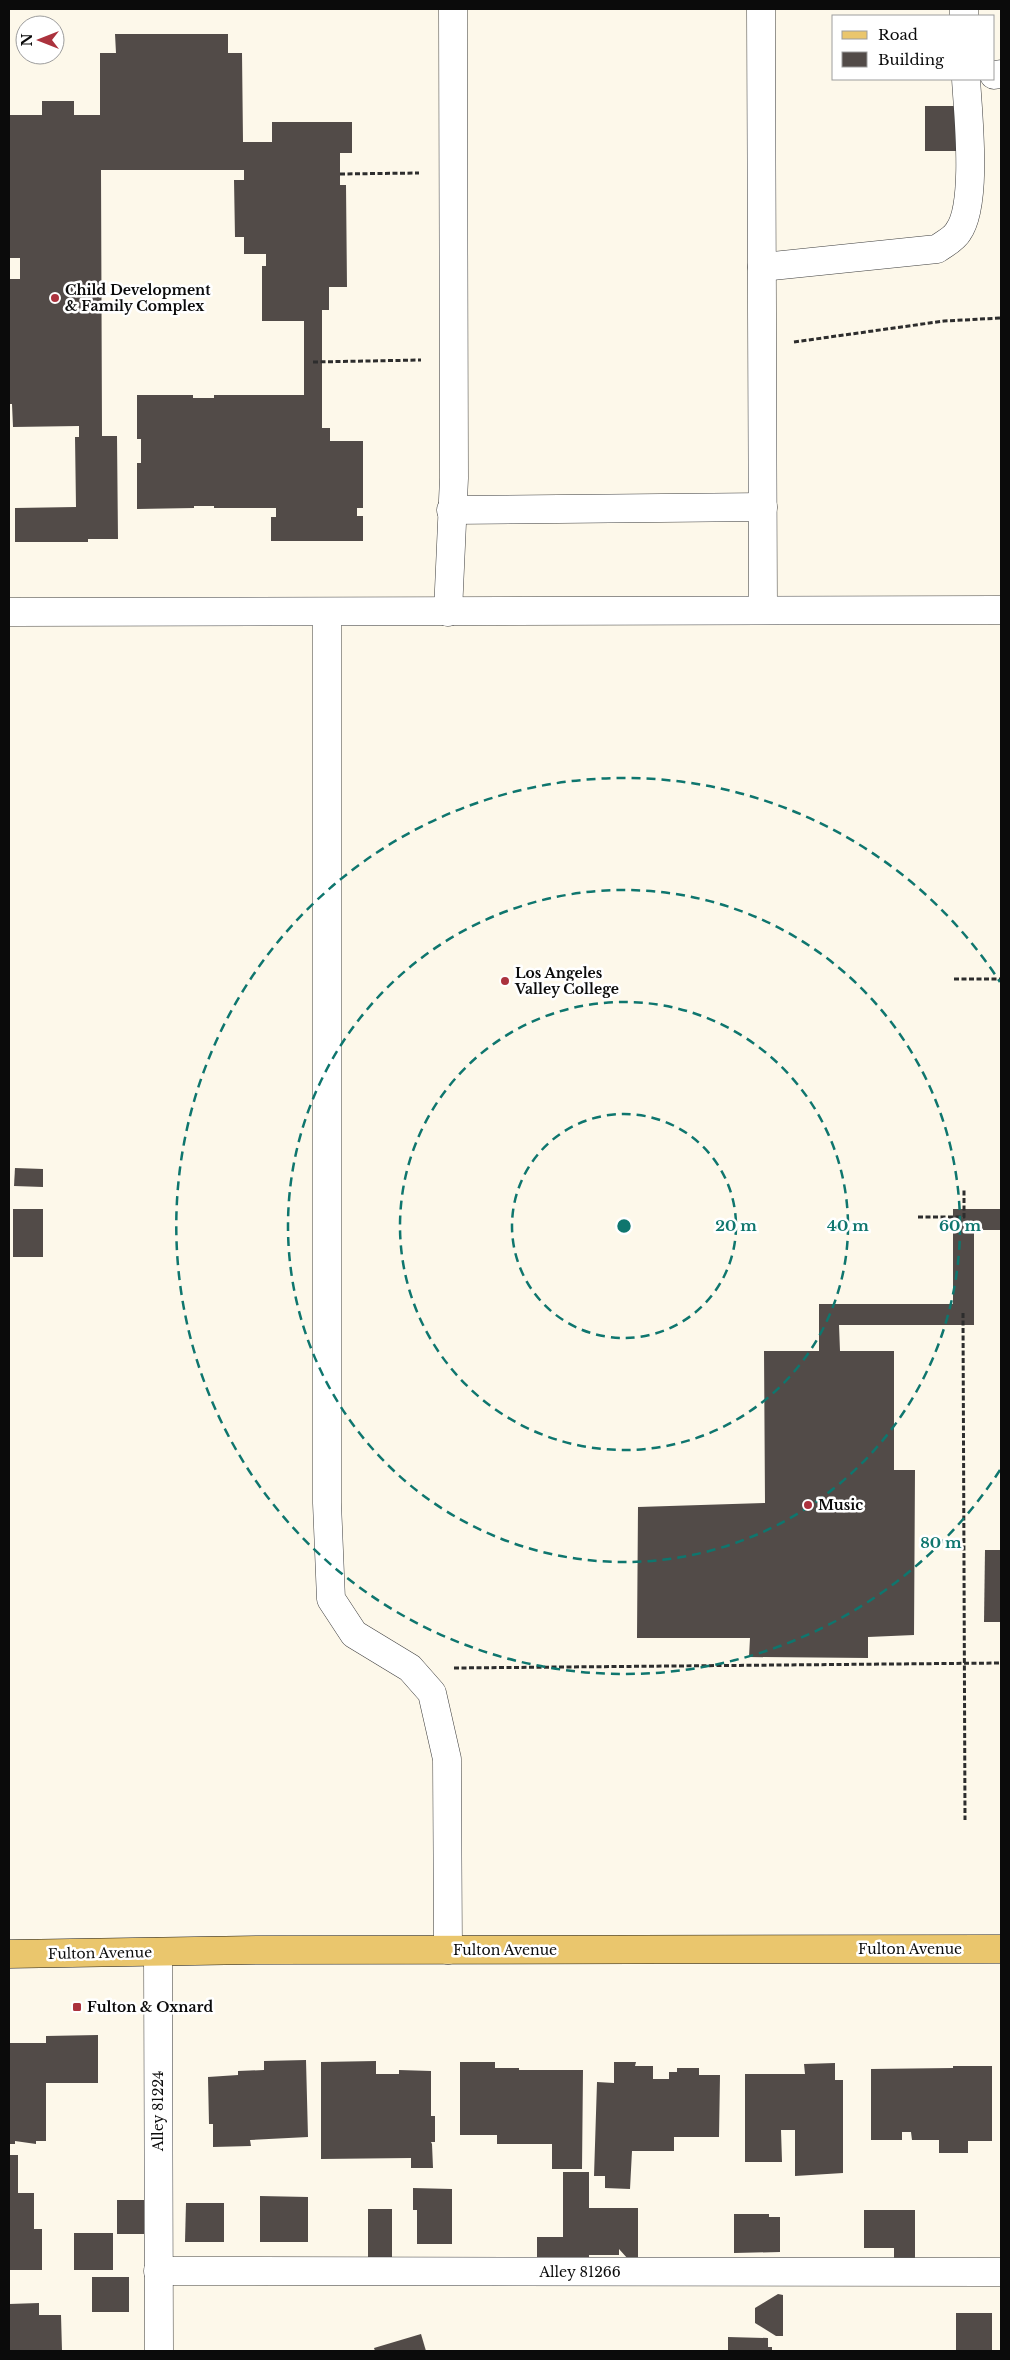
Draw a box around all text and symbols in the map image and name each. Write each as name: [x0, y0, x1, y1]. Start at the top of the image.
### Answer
north arrow: [15, 15, 65, 65]
legend: [832, 15, 995, 80]
text: Road: [878, 25, 918, 44]
text: N: [18, 33, 36, 47]
text: Building: [878, 50, 945, 69]
place label: Child Development & Family Complex: [65, 281, 211, 315]
marker: Child Development & Family Complex: [49, 292, 61, 304]
place label: Los Angeles Valley College: [514, 964, 619, 998]
marker: Los Angeles Valley College: [499, 975, 511, 987]
text: 20 m: [715, 1216, 757, 1235]
text: 40 m: [827, 1216, 869, 1235]
text: 60 m: [939, 1216, 981, 1235]
centre of rings: [615, 1217, 633, 1235]
place label: Music: [818, 1496, 863, 1514]
marker: Music: [802, 1499, 814, 1511]
text: 80 m: [920, 1533, 962, 1552]
street label: Fulton Avenue: [858, 1940, 962, 1958]
street label: Fulton Avenue: [453, 1941, 557, 1959]
street label: Fulton Avenue: [48, 1943, 152, 1963]
place label: Fulton & Oxnard: [87, 1998, 213, 2016]
marker: Fulton & Oxnard: [71, 2001, 83, 2013]
street label: Alley 81224: [149, 2071, 167, 2152]
street label: Alley 81266: [538, 2263, 621, 2281]

